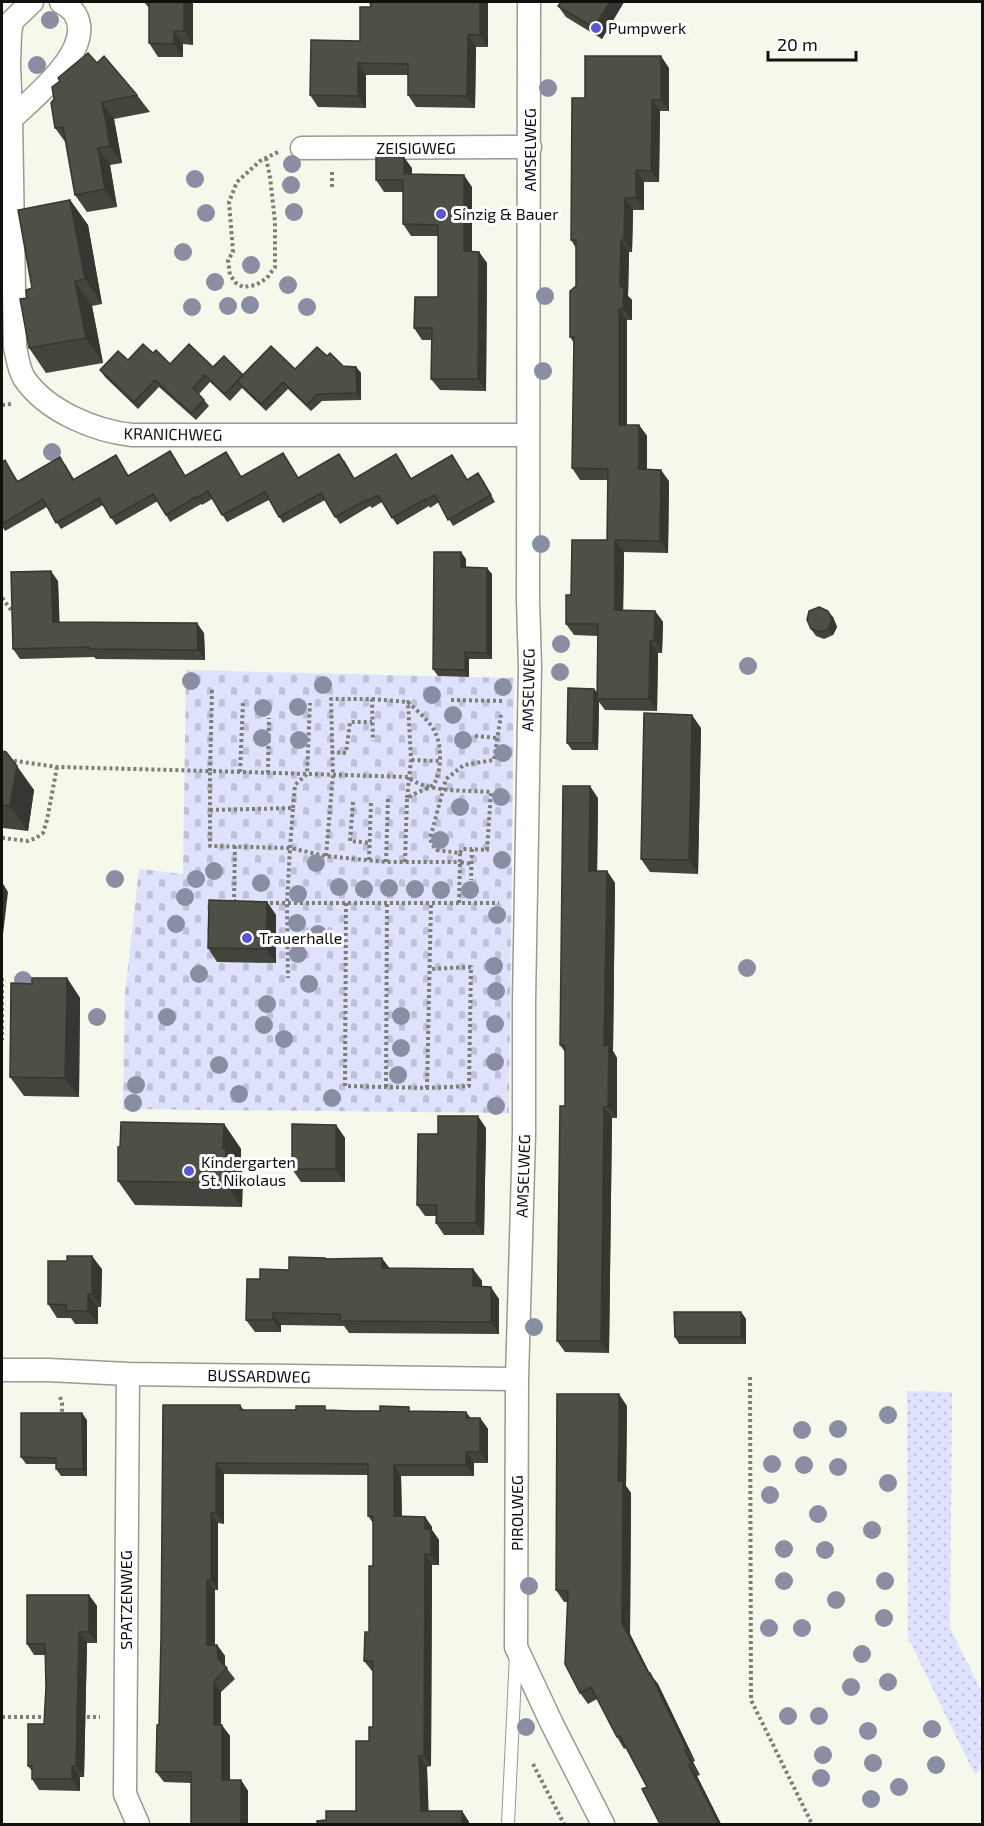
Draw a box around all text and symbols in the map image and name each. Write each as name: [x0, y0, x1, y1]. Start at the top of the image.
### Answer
place label: Pumpwerk: [608, 18, 686, 37]
marker: Pumpwerk: [589, 21, 603, 35]
scale bar: [768, 24, 856, 62]
text: 20 m: [777, 33, 818, 55]
street label: AMSELWEG: [520, 108, 539, 192]
street label: ZEISIGWEG: [376, 138, 456, 157]
place label: Sinzig & Bauer: [453, 204, 559, 223]
marker: Sinzig & Bauer: [434, 207, 448, 221]
street label: KRANICHWEG: [124, 423, 222, 444]
street label: AMSELWEG: [517, 648, 538, 732]
place label: Trauerhalle: [259, 928, 342, 947]
marker: Trauerhalle: [240, 931, 254, 945]
street label: AMSELWEG: [512, 1134, 533, 1218]
place label: Kindergarten St. Nikolaus: [201, 1152, 296, 1189]
marker: Kindergarten St. Nikolaus: [182, 1164, 196, 1178]
street label: BUSSARDWEG: [207, 1365, 311, 1386]
street label: PIROLWEG: [507, 1475, 526, 1551]
street label: SPATZENWEG: [116, 1550, 135, 1650]

